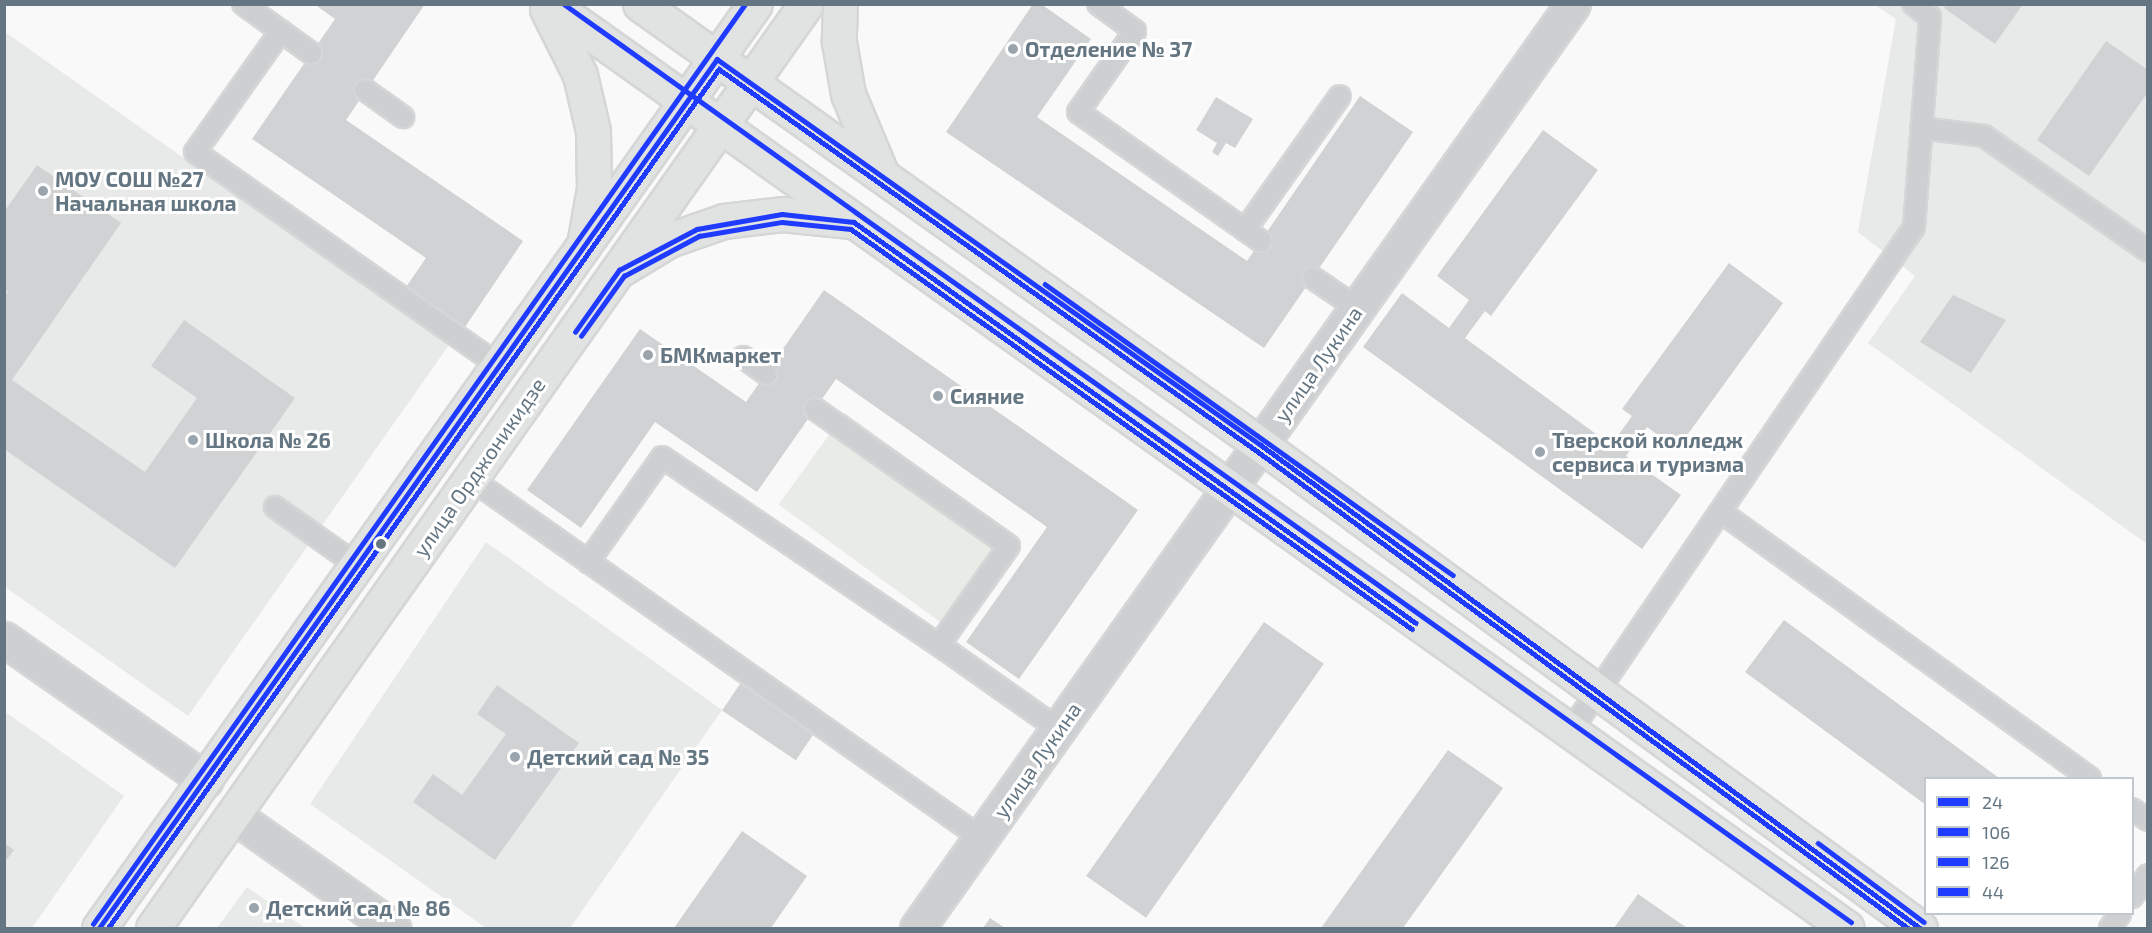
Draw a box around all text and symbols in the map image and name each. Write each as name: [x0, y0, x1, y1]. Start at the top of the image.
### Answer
place label: Отделение № 37: [1025, 36, 1192, 62]
marker: Отделение № 37: [1006, 42, 1020, 56]
place label: МОУ СОШ №27 Начальная школа: [55, 166, 237, 216]
marker: МОУ СОШ №27 Начальная школа: [36, 184, 50, 198]
street label: улица Лукина: [1269, 301, 1367, 427]
place label: БМКмаркет: [660, 342, 781, 368]
marker: БМКмаркет: [641, 348, 655, 362]
street label: улица Орджоникидзе: [408, 373, 550, 561]
place label: Сияние: [950, 383, 1024, 409]
marker: Сияние: [931, 389, 945, 403]
place label: Школа № 26: [205, 427, 331, 453]
place label: Тверской колледж сервиса и туризма: [1552, 427, 1744, 477]
marker: Школа № 26: [186, 433, 200, 447]
marker: Тверской колледж сервиса и туризма: [1533, 445, 1547, 459]
unlabelled marker: [375, 538, 387, 550]
street label: улица Лукина: [988, 697, 1086, 823]
place label: Детский сад № 35: [527, 744, 709, 770]
marker: Детский сад № 35: [508, 750, 522, 764]
legend: [1924, 777, 2134, 915]
text: 24: [1982, 791, 2003, 813]
text: 106: [1982, 821, 2010, 843]
text: 126: [1982, 851, 2010, 873]
text: 44: [1982, 881, 2004, 903]
place label: Детский сад № 86: [266, 895, 450, 921]
marker: Детский сад № 86: [247, 901, 261, 915]

